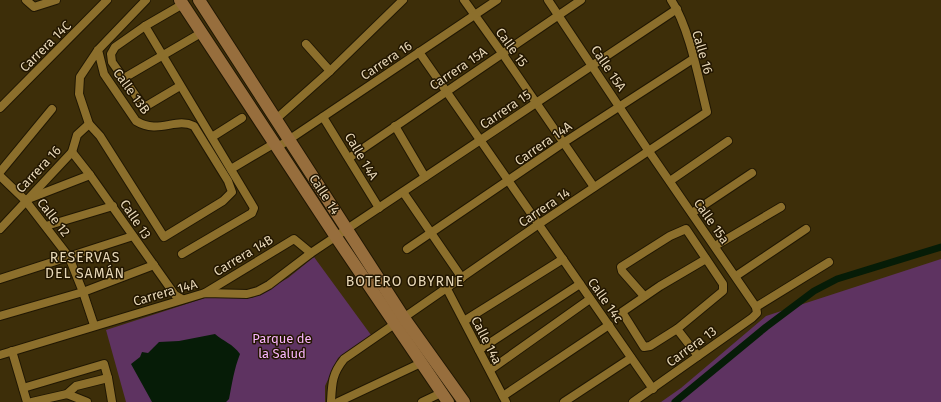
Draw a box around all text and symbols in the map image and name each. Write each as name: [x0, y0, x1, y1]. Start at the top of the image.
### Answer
street label: Carrera 14C: [17, 17, 74, 75]
street label: Calle 15: [493, 25, 531, 70]
street label: Calle 16: [689, 29, 716, 76]
street label: Carrera 16: [358, 38, 415, 83]
street label: Calle 15A: [588, 43, 630, 94]
street label: Carrera 15A: [427, 44, 490, 93]
street label: Calle 13B: [110, 66, 153, 117]
street label: Carrera 15: [477, 87, 534, 132]
street label: Carrera 14A: [512, 118, 575, 168]
street label: Calle 14A: [342, 130, 382, 183]
street label: Carrera 16: [13, 143, 64, 196]
street label: Calle 14: [306, 171, 343, 217]
street label: Carrera 14: [516, 185, 573, 230]
street label: Calle 12: [34, 195, 73, 239]
street label: Calle 15a: [691, 196, 732, 247]
street label: Calle 13: [117, 197, 154, 242]
street label: Carrera 14B: [211, 232, 276, 279]
district label: RESERVAS DEL SAMÁN: [45, 249, 125, 282]
district label: BOTERO OBYRNE: [346, 273, 464, 290]
street label: Calle 14c: [585, 275, 626, 325]
street label: Carrera 14A: [131, 276, 199, 309]
street label: Calle 14a: [468, 314, 505, 367]
street label: Carrera 13: [663, 323, 719, 370]
park label: Parque de la Salud: [252, 331, 312, 361]

